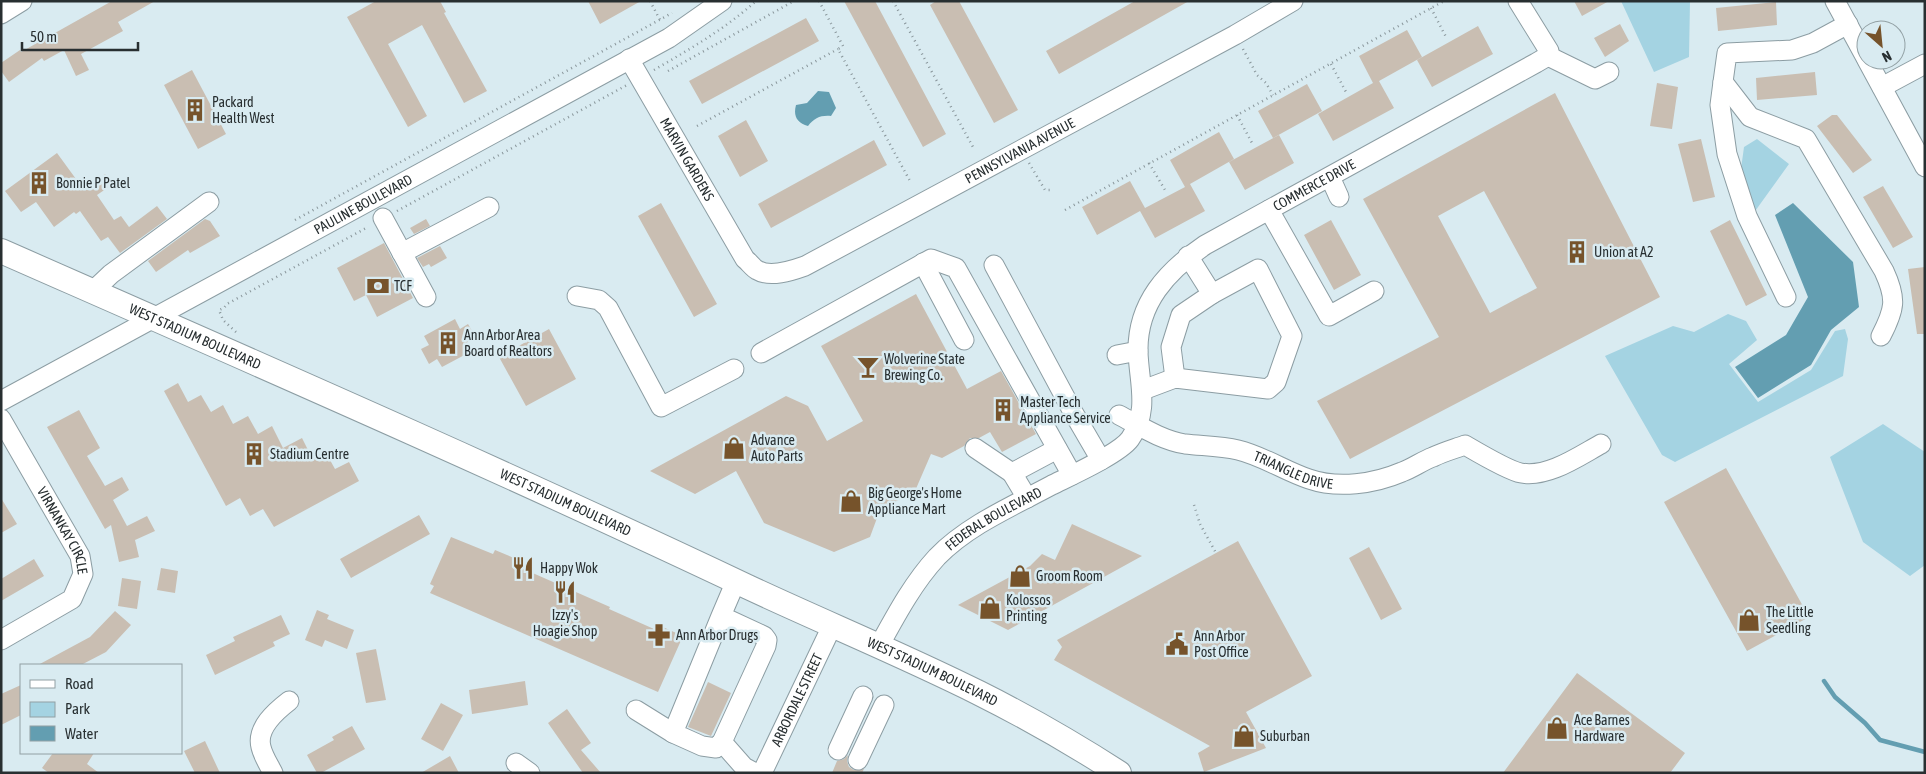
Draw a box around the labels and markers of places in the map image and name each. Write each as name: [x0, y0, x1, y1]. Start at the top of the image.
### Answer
place label: Packard Health West: [212, 94, 275, 126]
building icon: Packard Health West: [182, 97, 208, 123]
building icon: Bonnie P Patel: [26, 170, 52, 196]
place label: Bonnie P Patel: [56, 175, 130, 191]
building icon: Union at A2: [1564, 239, 1590, 265]
place label: Union at A2: [1594, 244, 1653, 260]
bank icon: TCF: [365, 273, 391, 299]
place label: TCF: [394, 278, 412, 294]
place label: Ann Arbor Area Board of Realtors: [464, 327, 552, 359]
building icon: Ann Arbor Area Board of Realtors: [435, 330, 461, 356]
place label: Wolverine State Brewing Co.: [884, 351, 965, 383]
bar icon: Wolverine State Brewing Co.: [855, 354, 881, 380]
place label: Master Tech Appliance Service: [1020, 394, 1111, 426]
building icon: Master Tech Appliance Service: [990, 397, 1016, 423]
place label: Advance Auto Parts: [751, 432, 803, 464]
shop icon: Advance Auto Parts: [721, 435, 747, 461]
building icon: Stadium Centre: [241, 441, 267, 467]
place label: Stadium Centre: [270, 446, 349, 462]
place label: Big George's Home Appliance Mart: [868, 485, 962, 517]
shop icon: Big George's Home Appliance Mart: [838, 488, 864, 514]
restaurant icon: Happy Wok: [510, 555, 536, 581]
place label: Happy Wok: [540, 560, 598, 576]
shop icon: Groom Room: [1007, 563, 1033, 589]
place label: Groom Room: [1036, 568, 1103, 584]
restaurant icon: Izzy's Hoagie Shop: [552, 579, 578, 605]
place label: Kolossos Printing: [1006, 592, 1051, 624]
shop icon: Kolossos Printing: [977, 595, 1003, 621]
place label: The Little Seedling: [1766, 604, 1814, 636]
place label: Izzy's Hoagie Shop: [533, 607, 598, 639]
shop icon: The Little Seedling: [1736, 607, 1762, 633]
pharmacy icon: Ann Arbor Drugs: [646, 622, 672, 648]
place label: Ann Arbor Drugs: [676, 627, 758, 643]
place label: Ann Arbor Post Office: [1194, 628, 1249, 660]
public building icon: Ann Arbor Post Office: [1164, 631, 1190, 657]
place label: Ace Barnes Hardware: [1574, 712, 1630, 744]
shop icon: Ace Barnes Hardware: [1544, 715, 1570, 741]
shop icon: Suburban: [1231, 723, 1257, 749]
place label: Suburban: [1260, 728, 1310, 744]

